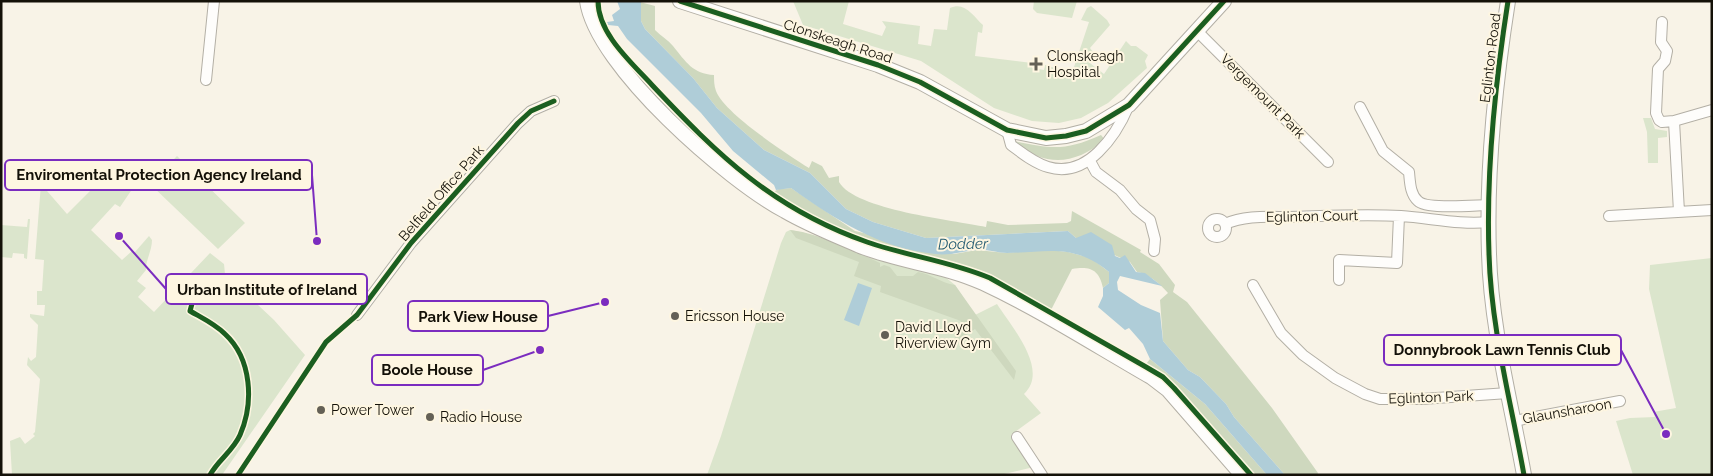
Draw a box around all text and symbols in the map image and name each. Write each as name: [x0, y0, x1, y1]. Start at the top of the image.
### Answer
street label: Eglinton Road: [1477, 12, 1503, 104]
street label: Clonskeagh Road: [782, 16, 894, 66]
place label: Clonskeagh Hospital: [1047, 48, 1123, 80]
street label: Vergemount Park: [1217, 50, 1309, 142]
marker: Clonskeagh Hospital: [1029, 57, 1043, 71]
street label: Belfield Office Park: [395, 141, 487, 244]
callout: Enviromental Protection Agency Ireland: [5, 160, 312, 190]
text: Enviromental Protection Agency Ireland: [16, 166, 302, 184]
street label: Eglinton Court: [1266, 207, 1359, 225]
water label: Dodder: [938, 235, 989, 253]
callout: Urban Institute of Ireland: [166, 274, 367, 304]
text: Urban Institute of Ireland: [177, 281, 357, 299]
callout: Park View House: [408, 301, 548, 331]
text: Park View House: [418, 308, 538, 326]
place label: Ericsson House: [685, 308, 785, 324]
marker: Ericsson House: [669, 310, 681, 322]
place label: David Lloyd Riverview Gym: [895, 319, 991, 351]
marker: David Lloyd Riverview Gym: [879, 329, 891, 341]
callout: Donnybrook Lawn Tennis Club: [1384, 335, 1621, 365]
text: Donnybrook Lawn Tennis Club: [1394, 341, 1611, 359]
callout: Boole House: [372, 355, 483, 385]
text: Boole House: [381, 361, 473, 379]
street label: Eglinton Park: [1388, 387, 1474, 406]
street label: Glaunsharoon: [1521, 395, 1613, 427]
place label: Power Tower: [331, 402, 414, 418]
marker: Power Tower: [315, 404, 327, 416]
place label: Radio House: [440, 409, 522, 425]
marker: Radio House: [424, 411, 436, 423]

